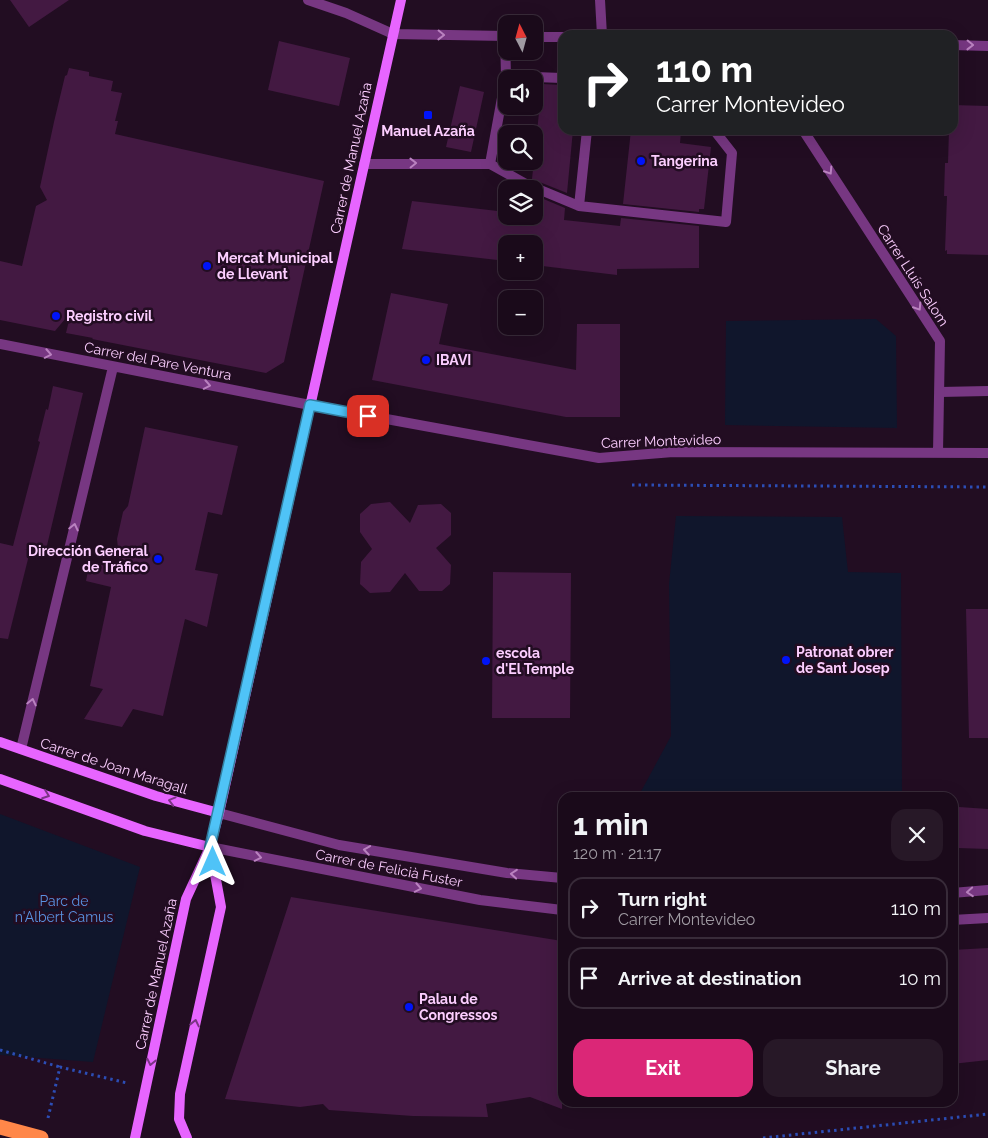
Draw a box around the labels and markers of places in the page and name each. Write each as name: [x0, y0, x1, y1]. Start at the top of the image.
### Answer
marker: Manuel Azaña: [422, 109, 434, 121]
place label: Manuel Azaña: [381, 123, 475, 139]
place label: Tangerina: [651, 153, 718, 169]
marker: Tangerina: [635, 155, 647, 167]
place label: Mercat Municipal de Llevant: [217, 250, 333, 282]
marker: Mercat Municipal de Llevant: [201, 260, 213, 272]
place label: Registro civil: [66, 308, 153, 324]
marker: Registro civil: [50, 310, 62, 322]
place label: IBAVI: [436, 352, 471, 368]
marker: IBAVI: [420, 354, 432, 366]
pin: [347, 395, 389, 437]
place label: Dirección General de Tráfico: [28, 543, 149, 575]
marker: Dirección General de Tráfico: [152, 553, 164, 565]
place label: Patronat obrer de Sant Josep: [796, 644, 894, 676]
place label: escola d'El Temple: [496, 645, 575, 677]
marker: Patronat obrer de Sant Josep: [780, 654, 792, 666]
marker: escola d'El Temple: [480, 655, 492, 667]
place label: Palau de Congressos: [419, 991, 497, 1023]
marker: Palau de Congressos: [403, 1001, 415, 1013]

